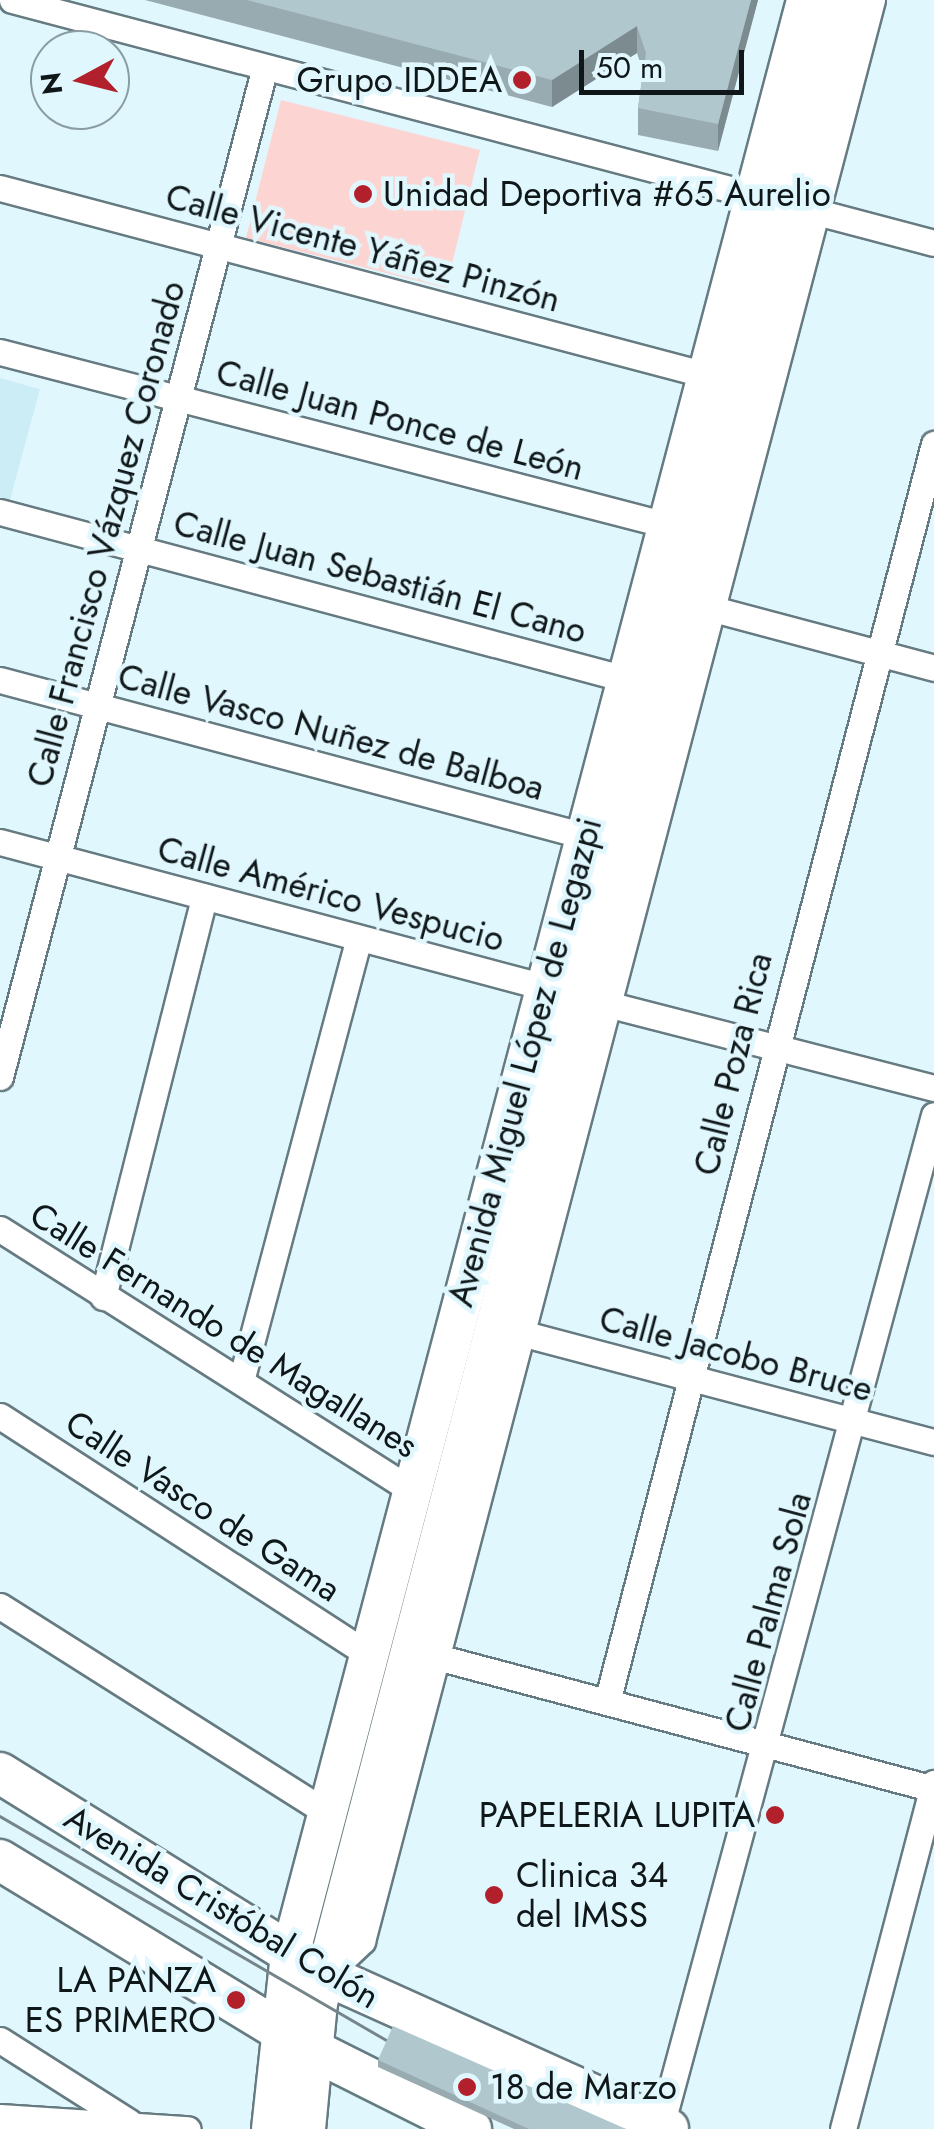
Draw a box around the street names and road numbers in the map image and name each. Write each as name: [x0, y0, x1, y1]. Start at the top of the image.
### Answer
street label: Calle Vicente Yáñez Pinzón: [161, 175, 565, 321]
street label: Calle Francisco Vázquez Coronado: [18, 277, 194, 791]
street label: Calle Juan Ponce de León: [212, 351, 588, 489]
street label: Calle Juan Sebastián El Cano: [169, 502, 591, 652]
street label: Calle Vasco Nuñez de Balboa: [114, 655, 548, 809]
street label: Avenida Miguel López de Legazpi: [439, 813, 611, 1311]
street label: Calle Américo Vespucio: [153, 828, 509, 960]
street label: Calle Poza Rica: [685, 948, 781, 1180]
street label: Calle Fernando de Magallanes: [23, 1193, 425, 1467]
street label: Calle Jacobo Bruce: [595, 1297, 877, 1411]
street label: Calle Vasco de Gama: [58, 1402, 348, 1610]
street label: Calle Palma Sola: [716, 1488, 820, 1736]
street label: Avenida Cristóbal Colón: [57, 1796, 387, 2018]

